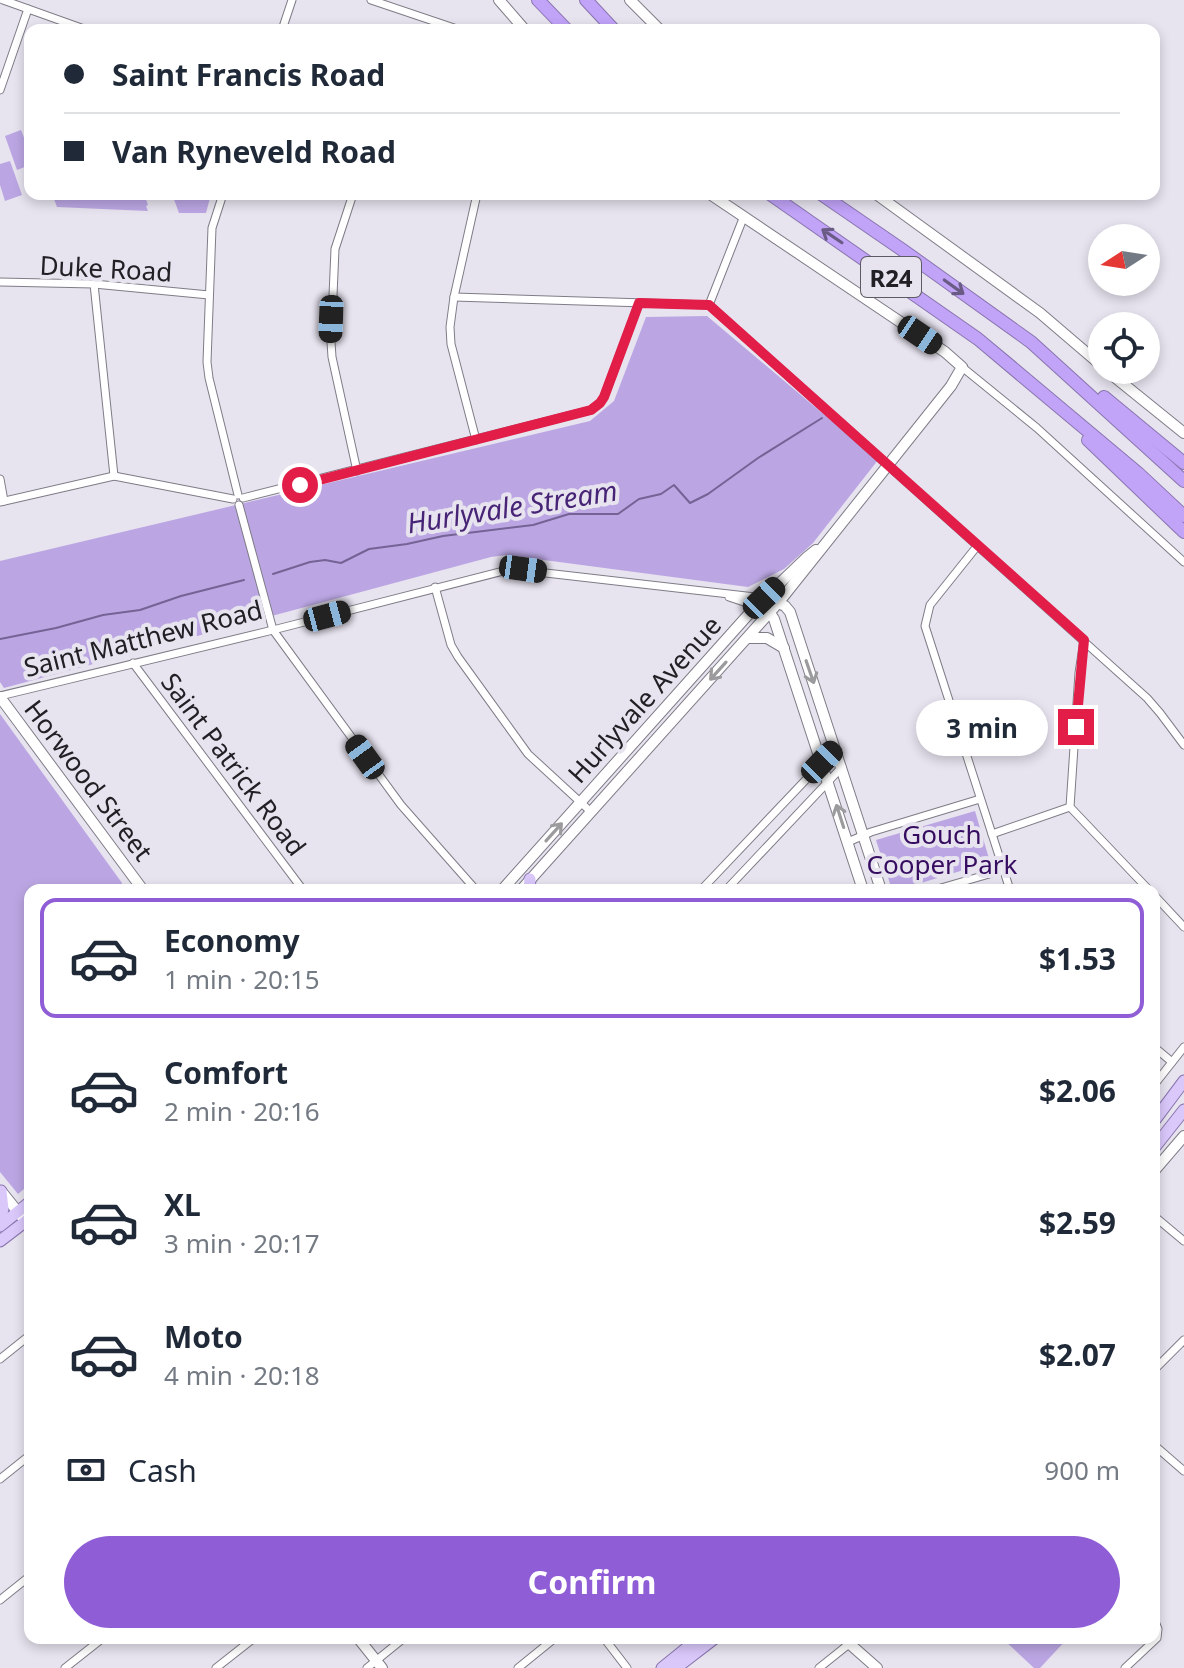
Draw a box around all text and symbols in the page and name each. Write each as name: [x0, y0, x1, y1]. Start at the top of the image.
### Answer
text: Saint Francis Road: [112, 54, 385, 95]
text: Van Ryneveld Road: [112, 131, 396, 172]
north arrow: [1088, 224, 1160, 296]
map controls: [1088, 224, 1160, 384]
one-way arrow: [822, 228, 844, 244]
street label: Duke Road: [39, 247, 173, 289]
road number: R24: [861, 257, 921, 297]
one-way arrow: [942, 278, 964, 295]
car: [318, 295, 344, 343]
car: [893, 312, 947, 358]
button: locate: [1088, 312, 1160, 384]
route start: [282, 467, 318, 503]
water label: Hurlyvale Stream: [404, 471, 620, 541]
car: [498, 554, 548, 584]
car: [738, 573, 790, 623]
street label: Saint Matthew Road: [20, 591, 266, 685]
car: [301, 598, 353, 634]
street label: Hurlyvale Avenue: [559, 608, 729, 790]
one-way arrow: [804, 660, 819, 685]
one-way arrow: [709, 661, 728, 681]
street label: Saint Patrick Road: [153, 665, 315, 863]
street label: Horwood Street: [17, 692, 161, 868]
callout: 3 min: [916, 699, 1048, 755]
route end: [1058, 709, 1094, 745]
text: 3 min: [946, 710, 1018, 746]
car: [341, 731, 389, 783]
car: [797, 736, 847, 788]
one-way arrow: [831, 803, 846, 828]
park label: Gouch Cooper Park: [867, 816, 1018, 882]
one-way arrow: [545, 823, 563, 843]
text: Economy: [164, 920, 300, 961]
icon: car: [68, 922, 140, 994]
text: $1.53: [1039, 938, 1116, 979]
text: 1 min · 20:15: [164, 961, 320, 997]
text: Comfort: [164, 1052, 288, 1093]
icon: car: [68, 1054, 140, 1126]
text: $2.06: [1039, 1070, 1116, 1111]
text: 2 min · 20:16: [164, 1093, 320, 1129]
text: XL: [164, 1184, 201, 1225]
icon: car: [68, 1186, 140, 1258]
text: $2.59: [1039, 1202, 1116, 1243]
text: 3 min · 20:17: [164, 1225, 320, 1261]
text: Moto: [164, 1316, 243, 1357]
icon: car: [68, 1318, 140, 1390]
text: $2.07: [1039, 1334, 1116, 1375]
text: 4 min · 20:18: [164, 1357, 320, 1393]
icon: cash: [64, 1448, 108, 1492]
text: Cash: [128, 1450, 197, 1491]
text: 900 m: [1044, 1452, 1120, 1488]
button: Confirm: [64, 1536, 1120, 1628]

